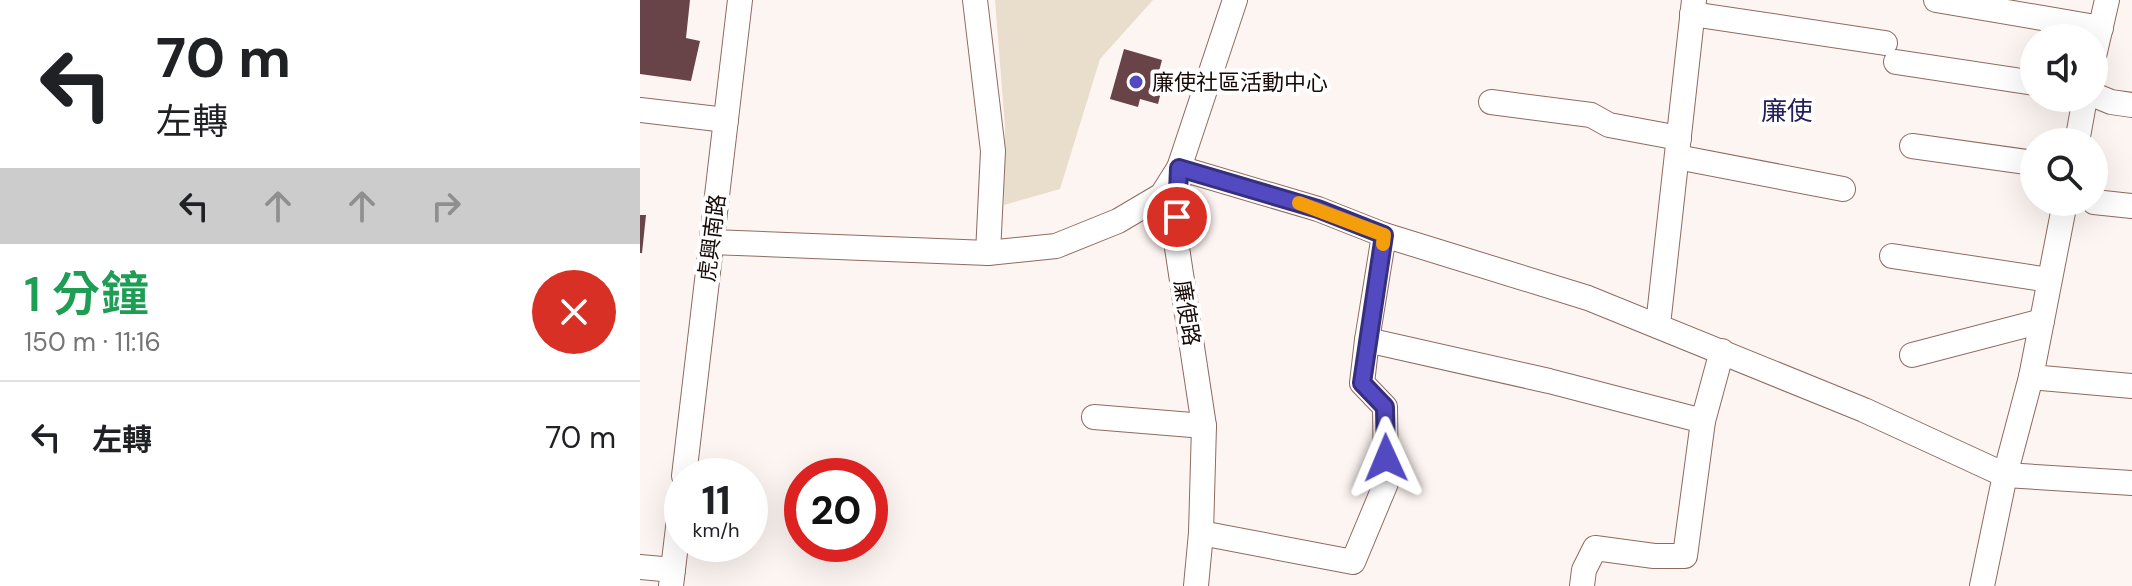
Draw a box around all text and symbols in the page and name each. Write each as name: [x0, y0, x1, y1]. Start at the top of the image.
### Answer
text: 70 m: [156, 21, 291, 94]
map controls: [2020, 24, 2108, 216]
button: sound: [2020, 24, 2108, 112]
icon: left: [24, 32, 128, 136]
place label: 廉使社區活動中心: [1152, 68, 1328, 97]
marker: 廉使社區活動中心: [1127, 73, 1145, 91]
district label: 廉使: [1761, 94, 1813, 128]
text: 左轉: [156, 98, 228, 145]
button: search: [2020, 128, 2108, 216]
pin: [1143, 183, 1211, 251]
icon: left: [172, 184, 216, 228]
icon: ahead: [256, 184, 300, 228]
icon: ahead: [340, 184, 384, 228]
icon: right: [424, 184, 468, 228]
street label: 虎興南路: [692, 193, 732, 283]
icon: arrive: [1155, 195, 1199, 239]
text: 1 分鐘: [24, 263, 148, 326]
button: close: [532, 270, 616, 354]
street label: 廉使路: [1168, 278, 1206, 348]
text: 150 m · 11:16: [24, 325, 161, 359]
icon: left: [24, 415, 68, 459]
position arrow: [1344, 416, 1428, 500]
text: 70 m: [545, 418, 616, 457]
text: 左轉: [92, 420, 152, 459]
speed limit sign: 20: [784, 458, 888, 562]
text: 11: [701, 474, 731, 526]
text: km/h: [692, 517, 740, 543]

